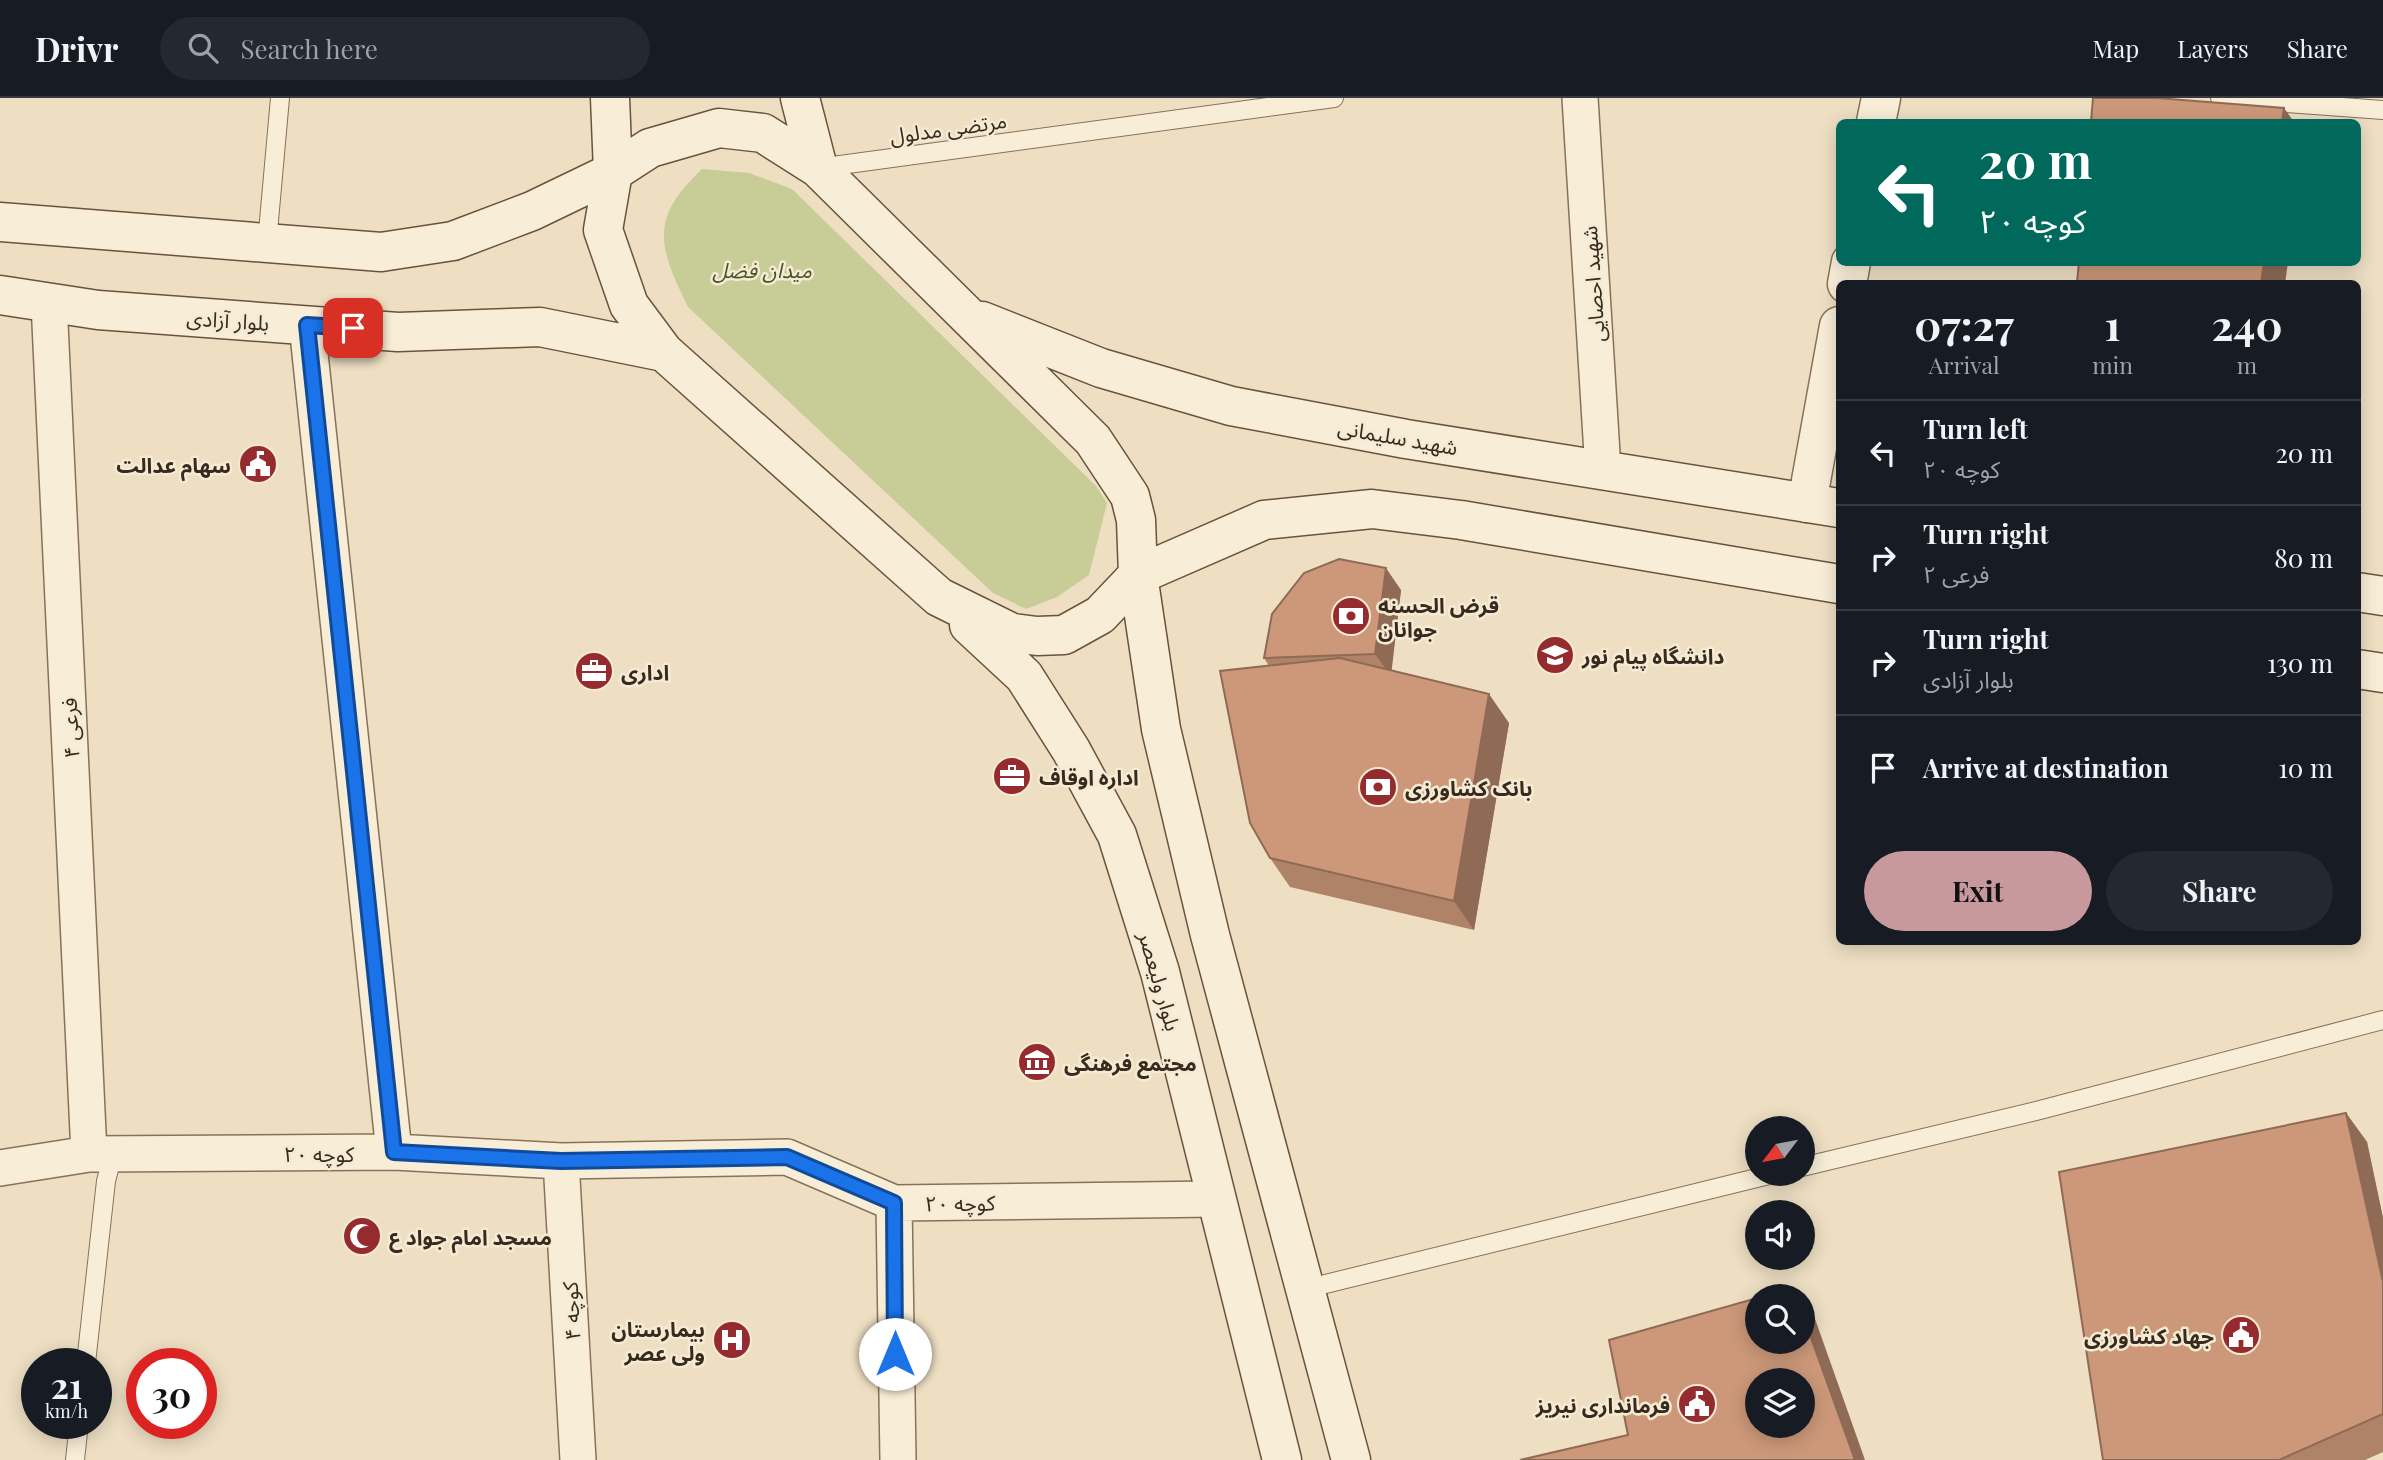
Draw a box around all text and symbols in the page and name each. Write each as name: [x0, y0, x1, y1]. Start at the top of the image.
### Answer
search box: [160, 17, 650, 80]
text: Drivr: [35, 26, 118, 70]
icon: search: [184, 29, 222, 67]
text: Search here: [240, 31, 378, 66]
text: Map: [2093, 32, 2139, 64]
text: Layers: [2177, 32, 2249, 64]
text: Share: [2287, 32, 2348, 64]
street label: مرتضی مدلول: [888, 105, 1008, 149]
text: 20 m: [1979, 126, 2092, 191]
icon: left: [1864, 147, 1955, 238]
text: کوچه ۲۰: [1979, 198, 2086, 241]
street label: شهید احصایی: [1574, 225, 1610, 343]
park label: میدان فضل: [712, 255, 812, 283]
text: 07:27: [1914, 296, 2014, 352]
text: 1: [2105, 296, 2121, 352]
text: 240: [2211, 296, 2283, 352]
pin: [323, 298, 383, 358]
street label: بلوار آزادی: [186, 302, 270, 336]
icon: arrive: [334, 309, 372, 347]
text: Arrival: [1929, 349, 2000, 380]
text: min: [2092, 349, 2133, 380]
text: m: [2237, 349, 2257, 380]
text: Turn left: [1923, 411, 2028, 446]
street label: شهید سلیمانی: [1336, 412, 1460, 460]
icon: left: [1864, 434, 1902, 472]
text: 20 m: [2275, 435, 2333, 470]
public building icon: سهام عدالت: [237, 443, 279, 485]
place label: سهام عدالت: [116, 450, 231, 482]
text: کوچه ۲۰: [1923, 453, 2000, 484]
text: Turn right: [1923, 516, 2049, 551]
icon: right: [1864, 539, 1902, 577]
text: 80 m: [2274, 540, 2333, 575]
text: فرعی ۲: [1923, 558, 1989, 589]
place label: قرض الحسنه جوانان: [1378, 590, 1499, 642]
bank icon: قرض الحسنه جوانان: [1330, 595, 1372, 637]
text: Turn right: [1923, 621, 2049, 656]
school or university icon: دانشگاه پیام نور: [1534, 634, 1576, 676]
place label: دانشگاه پیام نور: [1581, 641, 1724, 673]
icon: right: [1864, 644, 1902, 682]
text: 130 m: [2267, 645, 2333, 680]
office icon: اداری: [573, 650, 615, 692]
place label: اداری: [621, 657, 669, 685]
text: بلوار آزادی: [1923, 663, 2014, 694]
street label: فرعی ۴: [53, 697, 85, 759]
icon: arrive: [1864, 749, 1902, 787]
text: Arrive at destination: [1923, 750, 2169, 785]
text: 10 m: [2278, 750, 2333, 785]
office icon: اداره اوقاف: [991, 755, 1033, 797]
place label: اداره اوقاف: [1039, 762, 1139, 790]
bank icon: بانک کشاورزی: [1357, 766, 1399, 808]
place label: بانک کشاورزی: [1405, 773, 1532, 801]
button: Exit: [1864, 851, 2092, 931]
button: Share: [2106, 851, 2333, 931]
street label: بلوار ولیعصر: [1133, 927, 1188, 1034]
museum icon: مجتمع فرهنگی: [1016, 1041, 1058, 1083]
place label: مجتمع فرهنگی: [1064, 1048, 1197, 1079]
north arrow: [1745, 1116, 1815, 1186]
map controls: [1745, 1116, 1815, 1438]
street label: کوچه ۲۰: [284, 1139, 355, 1168]
street label: کوچه ۲۰: [925, 1187, 996, 1218]
button: sound: [1745, 1200, 1815, 1270]
mosque icon: مسجد امام جواد ع: [341, 1215, 383, 1257]
place label: مسجد امام جواد ع: [389, 1222, 552, 1254]
street label: کوچه ۴: [554, 1281, 587, 1341]
button: search: [1745, 1284, 1815, 1354]
place label: بیمارستان ولی عصر: [611, 1314, 705, 1366]
public building icon: جهاد کشاورزی: [2220, 1314, 2262, 1356]
position arrow: [858, 1317, 932, 1391]
hospital icon: بیمارستان ولی عصر: [711, 1319, 753, 1361]
place label: جهاد کشاورزی: [2084, 1321, 2214, 1349]
speed limit sign: 30: [126, 1348, 217, 1439]
text: 21: [51, 1361, 82, 1408]
button: layers: [1745, 1368, 1815, 1438]
public building icon: فرمانداری نیریز: [1676, 1383, 1718, 1425]
place label: فرمانداری نیریز: [1535, 1390, 1670, 1418]
text: km/h: [45, 1399, 88, 1423]

